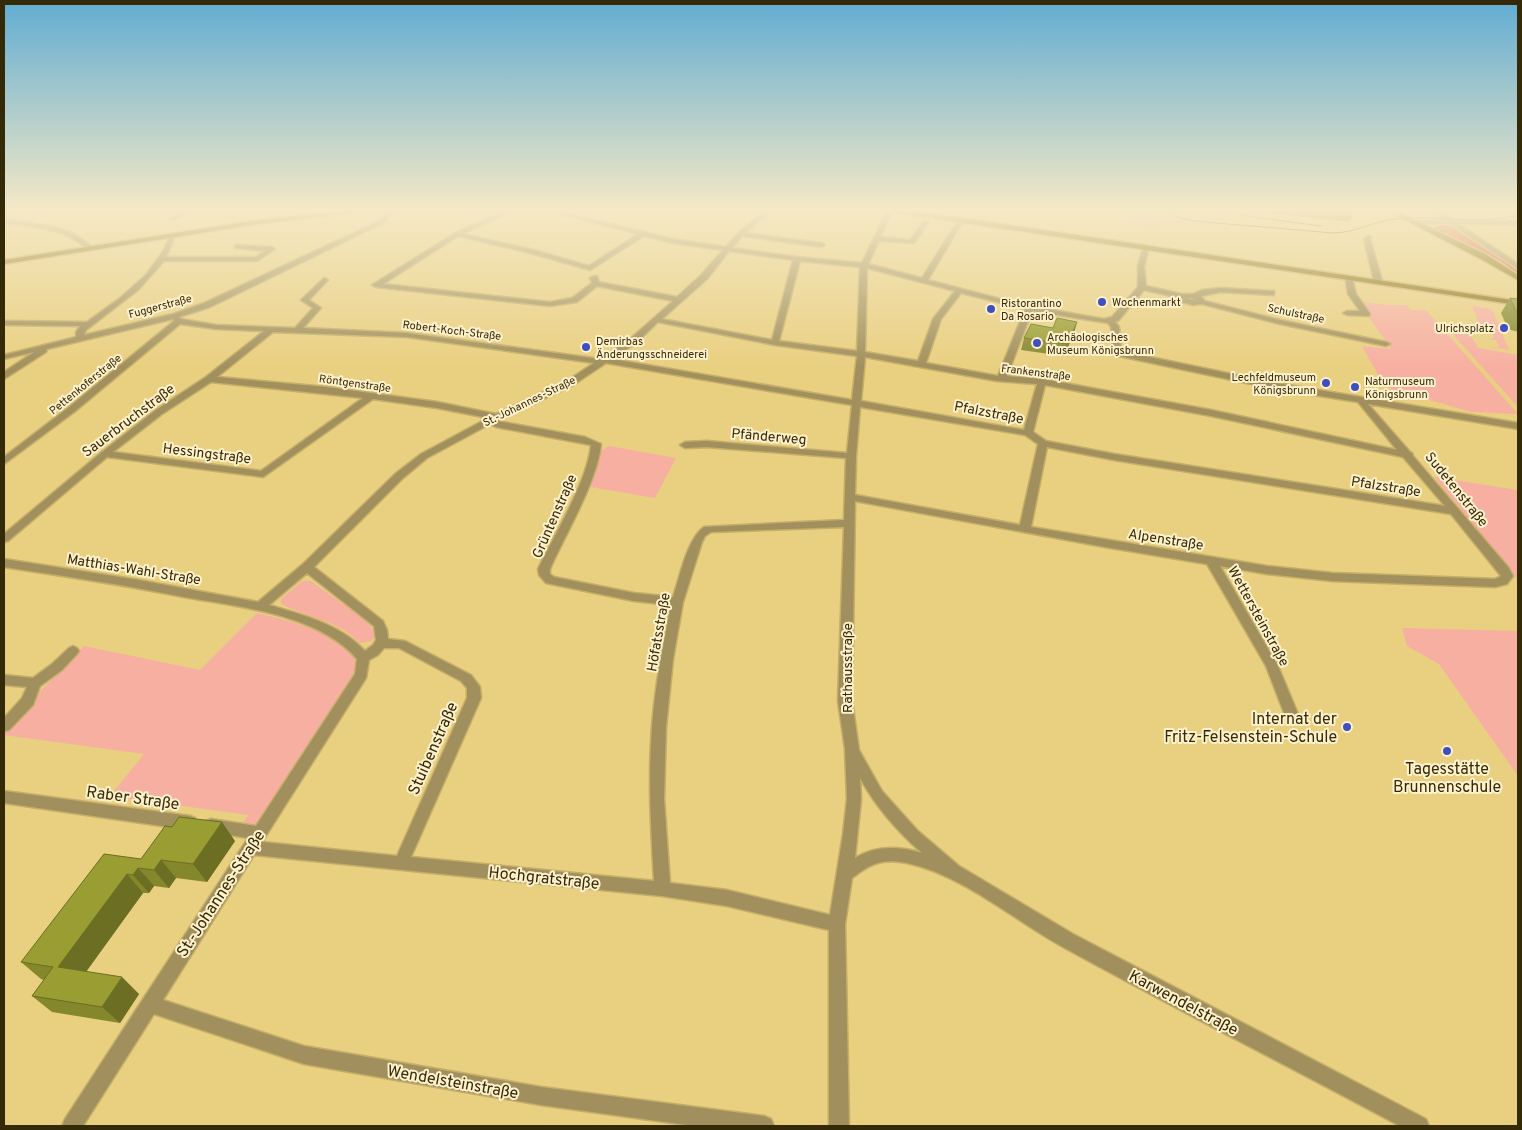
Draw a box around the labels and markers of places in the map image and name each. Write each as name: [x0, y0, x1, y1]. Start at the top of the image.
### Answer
marker: Wochenmarkt: [1096, 296, 1108, 308]
place label: Wochenmarkt: [1112, 296, 1181, 310]
place label: Ristorantino Da Rosario: [1001, 297, 1062, 324]
marker: Ristorantino Da Rosario: [985, 303, 997, 315]
place label: Ulrichsplatz: [1435, 322, 1494, 336]
marker: Ulrichsplatz: [1498, 322, 1510, 334]
place label: Archäologisches Museum Königsbrunn: [1047, 331, 1154, 358]
place label: Demirbas Änderungsschneiderei: [596, 335, 707, 362]
marker: Archäologisches Museum Königsbrunn: [1031, 337, 1043, 349]
marker: Demirbas Änderungsschneiderei: [580, 341, 592, 353]
place label: Lechfeldmuseum Königsbrunn: [1232, 371, 1316, 398]
place label: Naturmuseum Königsbrunn: [1365, 375, 1435, 402]
marker: Lechfeldmuseum Königsbrunn: [1320, 377, 1332, 389]
marker: Naturmuseum Königsbrunn: [1349, 381, 1361, 393]
place label: Internat der Fritz-Felsenstein-Schule: [1164, 710, 1337, 748]
marker: Internat der Fritz-Felsenstein-Schule: [1341, 721, 1353, 733]
marker: Tagesstätte Brunnenschule: [1441, 745, 1453, 757]
place label: Tagesstätte Brunnenschule: [1393, 760, 1501, 798]

